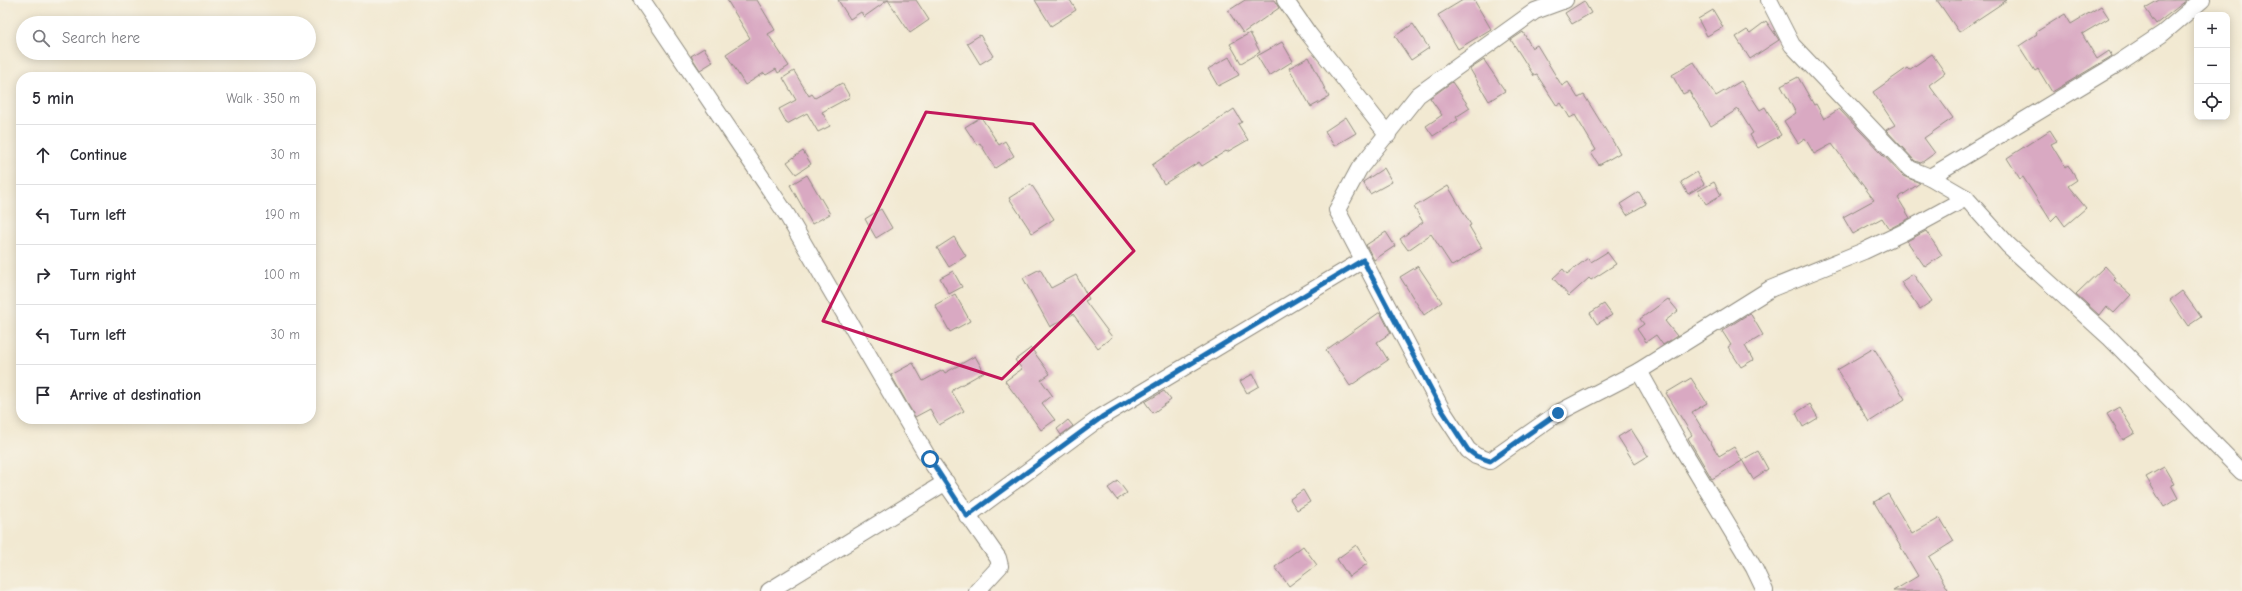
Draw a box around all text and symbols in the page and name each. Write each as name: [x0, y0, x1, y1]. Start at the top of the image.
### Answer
map controls: [2194, 12, 2230, 120]
button: +: [2194, 12, 2230, 48]
search box: [16, 16, 316, 60]
icon: search: [30, 27, 52, 49]
text: Search here: [62, 29, 140, 47]
button: −: [2194, 48, 2230, 84]
button: locate: [2194, 84, 2230, 120]
text: 5 min: [32, 89, 74, 108]
text: Walk · 350 m: [226, 91, 300, 106]
icon: ahead: [32, 144, 54, 166]
text: Continue: [70, 146, 127, 164]
text: 30 m: [270, 147, 300, 162]
icon: left: [32, 204, 54, 226]
text: Turn left: [70, 206, 126, 224]
text: 190 m: [265, 207, 300, 222]
icon: right: [32, 264, 54, 286]
text: Turn right: [70, 266, 136, 284]
text: 100 m: [264, 267, 300, 282]
icon: left: [32, 324, 54, 346]
text: Turn left: [70, 326, 126, 344]
text: 30 m: [270, 327, 300, 342]
icon: arrive: [32, 384, 54, 406]
text: Arrive at destination: [70, 386, 201, 404]
route end: [1549, 404, 1567, 422]
route start: [921, 450, 939, 468]

